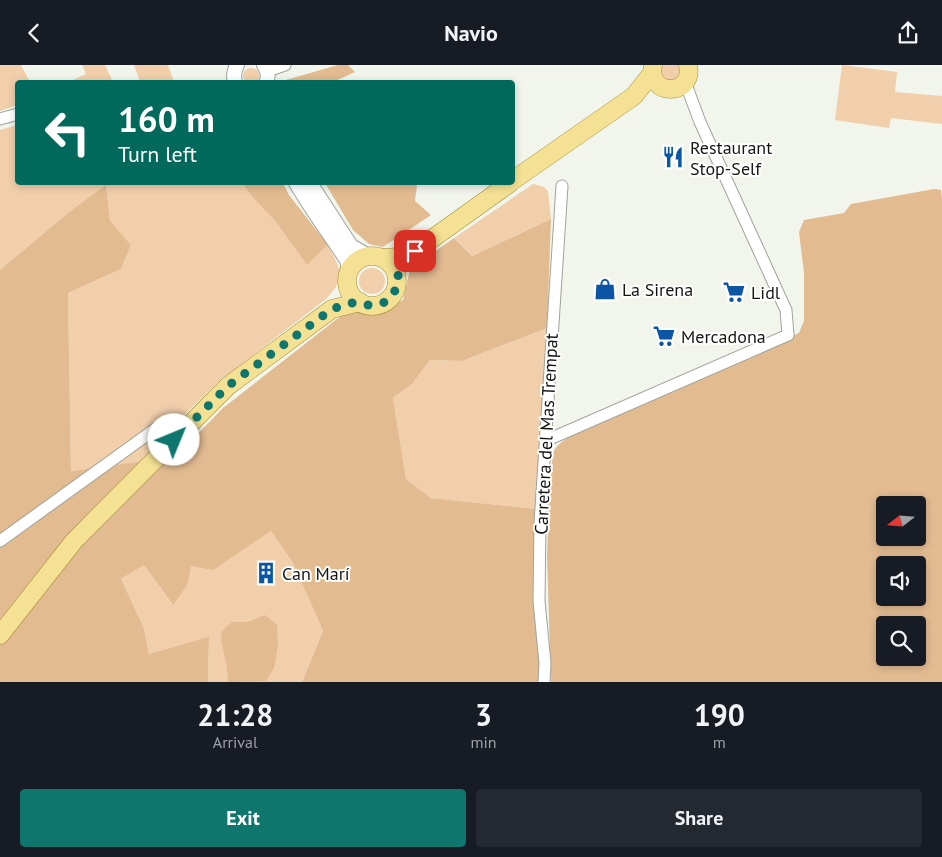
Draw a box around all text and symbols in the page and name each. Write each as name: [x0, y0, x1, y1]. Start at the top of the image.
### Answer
icon: back: [20, 19, 48, 47]
text: Navio: [444, 19, 498, 47]
icon: share: [894, 19, 922, 47]
text: 160 m: [118, 96, 215, 142]
icon: left: [35, 100, 100, 165]
place label: Restaurant Stop-Self: [690, 136, 772, 180]
text: Turn left: [118, 140, 197, 168]
restaurant icon: Restaurant Stop-Self: [660, 144, 686, 170]
pin: [394, 230, 436, 272]
icon: arrive: [401, 237, 429, 265]
shop icon: La Sirena: [592, 276, 618, 302]
place label: La Sirena: [622, 278, 693, 301]
supermarket icon: Lidl: [721, 279, 747, 305]
place label: Lidl: [751, 281, 781, 304]
supermarket icon: Mercadona: [651, 323, 677, 349]
place label: Mercadona: [681, 325, 766, 348]
street label: Carretera del Mas Trempat: [529, 333, 563, 535]
position arrow: [147, 413, 199, 465]
north arrow: [876, 496, 926, 546]
map controls: [876, 496, 926, 666]
button: sound: [876, 556, 926, 606]
building icon: Can Marí: [253, 560, 279, 586]
place label: Can Marí: [282, 562, 350, 585]
button: search: [876, 616, 926, 666]
text: 21:28: [197, 695, 273, 734]
text: 3: [475, 695, 492, 734]
text: 190: [694, 695, 745, 734]
text: Arrival: [213, 732, 258, 752]
text: min: [471, 732, 497, 752]
text: m: [713, 732, 726, 752]
button: Exit: [20, 789, 466, 847]
button: Share: [476, 789, 922, 847]

